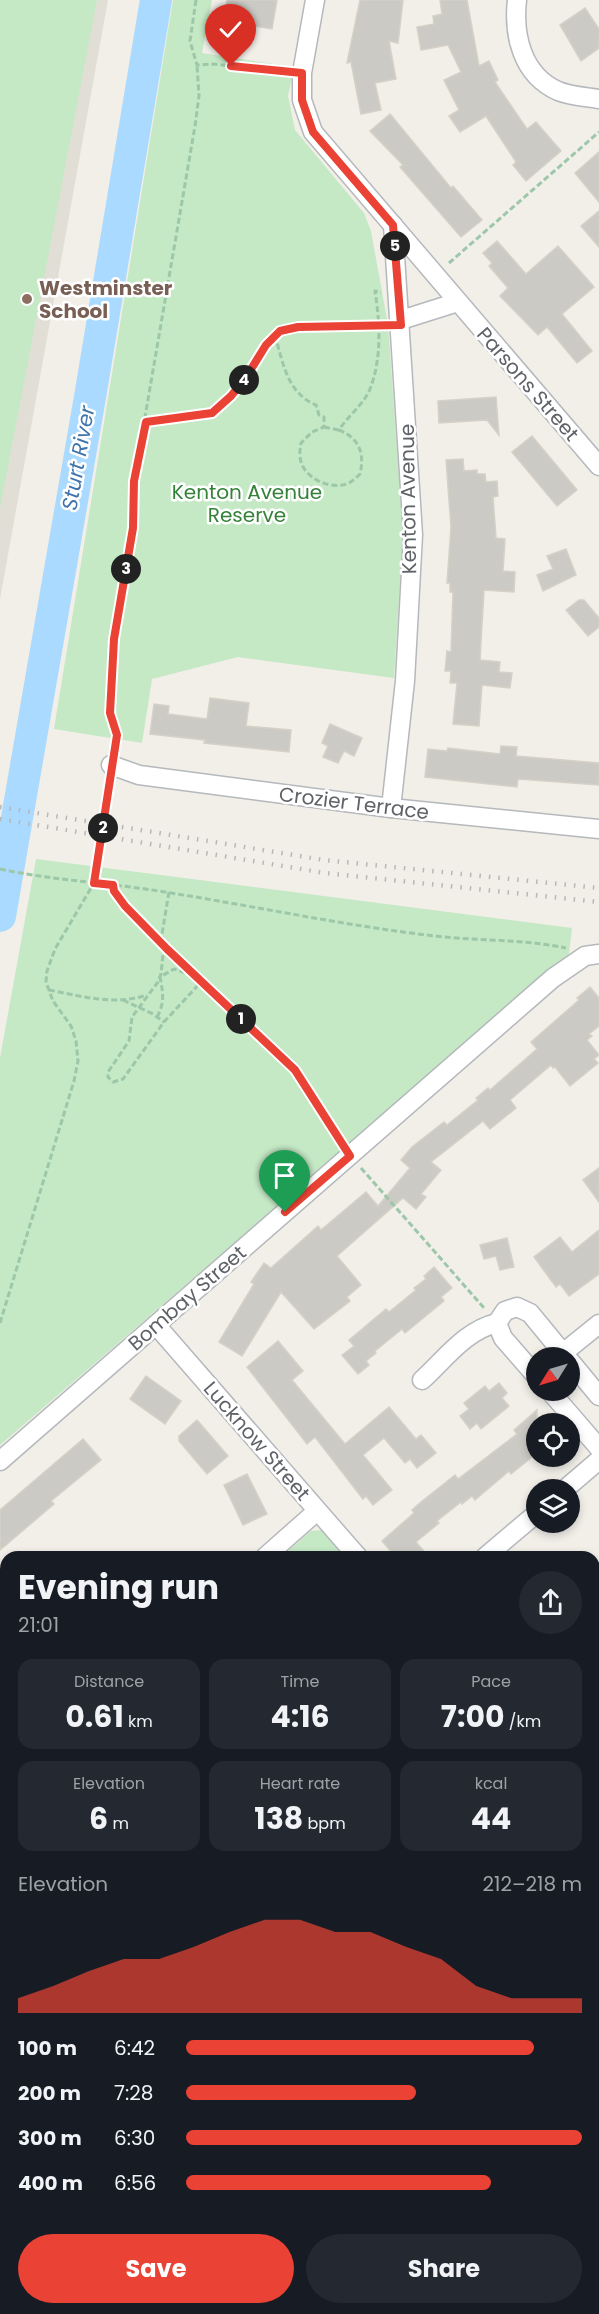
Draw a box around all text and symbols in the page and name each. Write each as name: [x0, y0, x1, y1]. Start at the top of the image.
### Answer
pin: [205, 4, 256, 66]
icon: check: [214, 13, 247, 46]
pin: 5: [380, 231, 410, 261]
text: 5: [390, 234, 400, 257]
place label: Westminster School: [39, 274, 173, 325]
marker: Westminster School: [20, 292, 34, 306]
street label: Parsons Street: [471, 321, 585, 447]
pin: 4: [229, 365, 259, 395]
text: 4: [239, 368, 249, 391]
water label: Sturt River: [55, 402, 102, 513]
street label: Kenton Avenue: [393, 424, 423, 574]
park label: Kenton Avenue Reserve: [172, 478, 322, 529]
pin: 3: [111, 554, 141, 584]
text: 3: [121, 557, 131, 580]
street label: Crozier Terrace: [277, 780, 431, 826]
pin: 2: [88, 813, 118, 843]
text: 2: [98, 816, 108, 839]
pin: 1: [226, 1004, 256, 1034]
text: 1: [238, 1007, 244, 1030]
pin: [259, 1150, 310, 1212]
icon: arrive: [268, 1159, 301, 1192]
street label: Bombay Street: [122, 1239, 252, 1357]
north arrow: [526, 1347, 580, 1401]
map controls: [526, 1347, 580, 1533]
street label: Lucknow Street: [197, 1375, 317, 1507]
button: locate: [526, 1413, 580, 1467]
button: layers: [526, 1479, 580, 1533]
text: Evening run: [18, 1564, 219, 1611]
button: share: [519, 1571, 582, 1634]
text: 21:01: [18, 1611, 59, 1639]
text: Distance: [74, 1670, 144, 1693]
text: Time: [281, 1670, 320, 1693]
text: Pace: [471, 1670, 511, 1693]
text: 0.61: [65, 1695, 124, 1738]
text: 4:16: [270, 1695, 330, 1738]
text: 7:00: [441, 1695, 505, 1738]
text: km: [124, 1710, 153, 1733]
text: /km: [505, 1710, 541, 1733]
text: Elevation: [73, 1772, 145, 1795]
text: Heart rate: [260, 1772, 340, 1795]
text: kcal: [475, 1772, 507, 1795]
text: 6: [89, 1797, 108, 1840]
text: 138: [254, 1797, 303, 1840]
text: 44: [471, 1797, 511, 1840]
text: m: [108, 1812, 129, 1835]
text: bpm: [303, 1812, 346, 1835]
text: Elevation: [18, 1870, 108, 1898]
text: 212–218 m: [483, 1870, 582, 1898]
text: 100 m: [18, 2034, 77, 2062]
text: 6:42: [114, 2034, 155, 2062]
text: 200 m: [18, 2079, 81, 2107]
text: 7:28: [114, 2079, 153, 2107]
text: 300 m: [18, 2124, 82, 2152]
text: 6:30: [114, 2124, 155, 2152]
text: 400 m: [18, 2169, 83, 2197]
text: 6:56: [114, 2169, 156, 2197]
button: Save: [18, 2234, 294, 2303]
button: Share: [306, 2234, 582, 2303]

